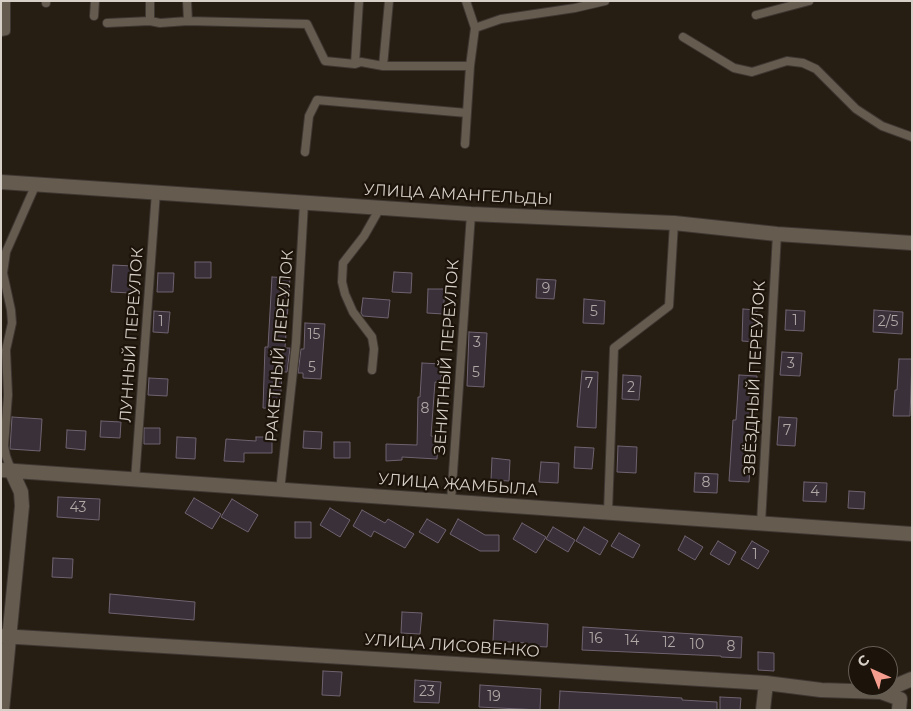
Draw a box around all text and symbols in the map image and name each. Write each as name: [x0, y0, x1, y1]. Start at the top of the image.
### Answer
street label: УЛИЦА АМАНГЕЛЬДЫ: [363, 180, 553, 210]
street label: ЛУННЫЙ ПЕРЕУЛОК: [116, 247, 148, 423]
street label: РАКЕТНЫЙ ПЕРЕУЛОК: [262, 249, 298, 443]
street label: ЗЕНИТНЫЙ ПЕРЕУЛОК: [431, 259, 463, 455]
street label: ЗВЁЗДНЫЙ ПЕРЕУЛОК: [740, 280, 770, 476]
house number: 9: [542, 281, 550, 297]
house number: 5: [590, 304, 598, 320]
house number: 1: [792, 313, 798, 329]
house number: 1: [158, 314, 164, 330]
house number: 2/5: [878, 314, 898, 330]
house number: 15: [308, 327, 320, 343]
house number: 3: [473, 335, 481, 351]
house number: 3: [787, 356, 795, 372]
house number: 5: [308, 360, 316, 376]
house number: 5: [472, 365, 480, 381]
house number: 7: [585, 376, 593, 392]
house number: 2: [627, 380, 635, 396]
house number: 8: [421, 401, 429, 417]
house number: 7: [783, 423, 791, 439]
street label: УЛИЦА ЖАМБЫЛА: [377, 470, 539, 500]
house number: 8: [702, 475, 710, 491]
house number: 4: [810, 484, 820, 500]
house number: 43: [70, 500, 86, 516]
house number: 1: [752, 547, 758, 563]
street label: УЛИЦА ЛИСОВЕНКО: [364, 630, 540, 662]
house number: 16: [589, 631, 603, 647]
house number: 14: [625, 633, 639, 649]
house number: 12: [662, 635, 676, 651]
house number: 10: [690, 637, 704, 653]
house number: 8: [727, 639, 735, 655]
north arrow: [848, 646, 898, 696]
text: С: [853, 651, 873, 671]
house number: 23: [419, 684, 435, 700]
house number: 19: [487, 689, 501, 705]

